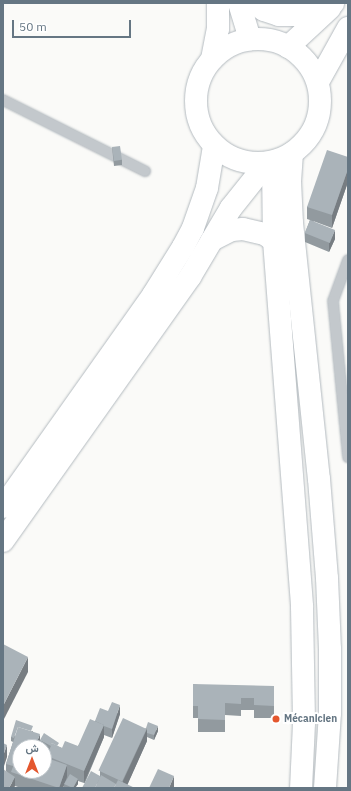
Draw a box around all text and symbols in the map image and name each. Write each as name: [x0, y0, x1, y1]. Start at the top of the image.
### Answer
scale bar: [14, 12, 133, 38]
text: 50 m: [19, 19, 47, 34]
place label: Mécanicien: [284, 713, 337, 725]
marker: Mécanicien: [271, 714, 281, 724]
north arrow: [12, 739, 52, 779]
text: ش: [25, 741, 39, 755]

